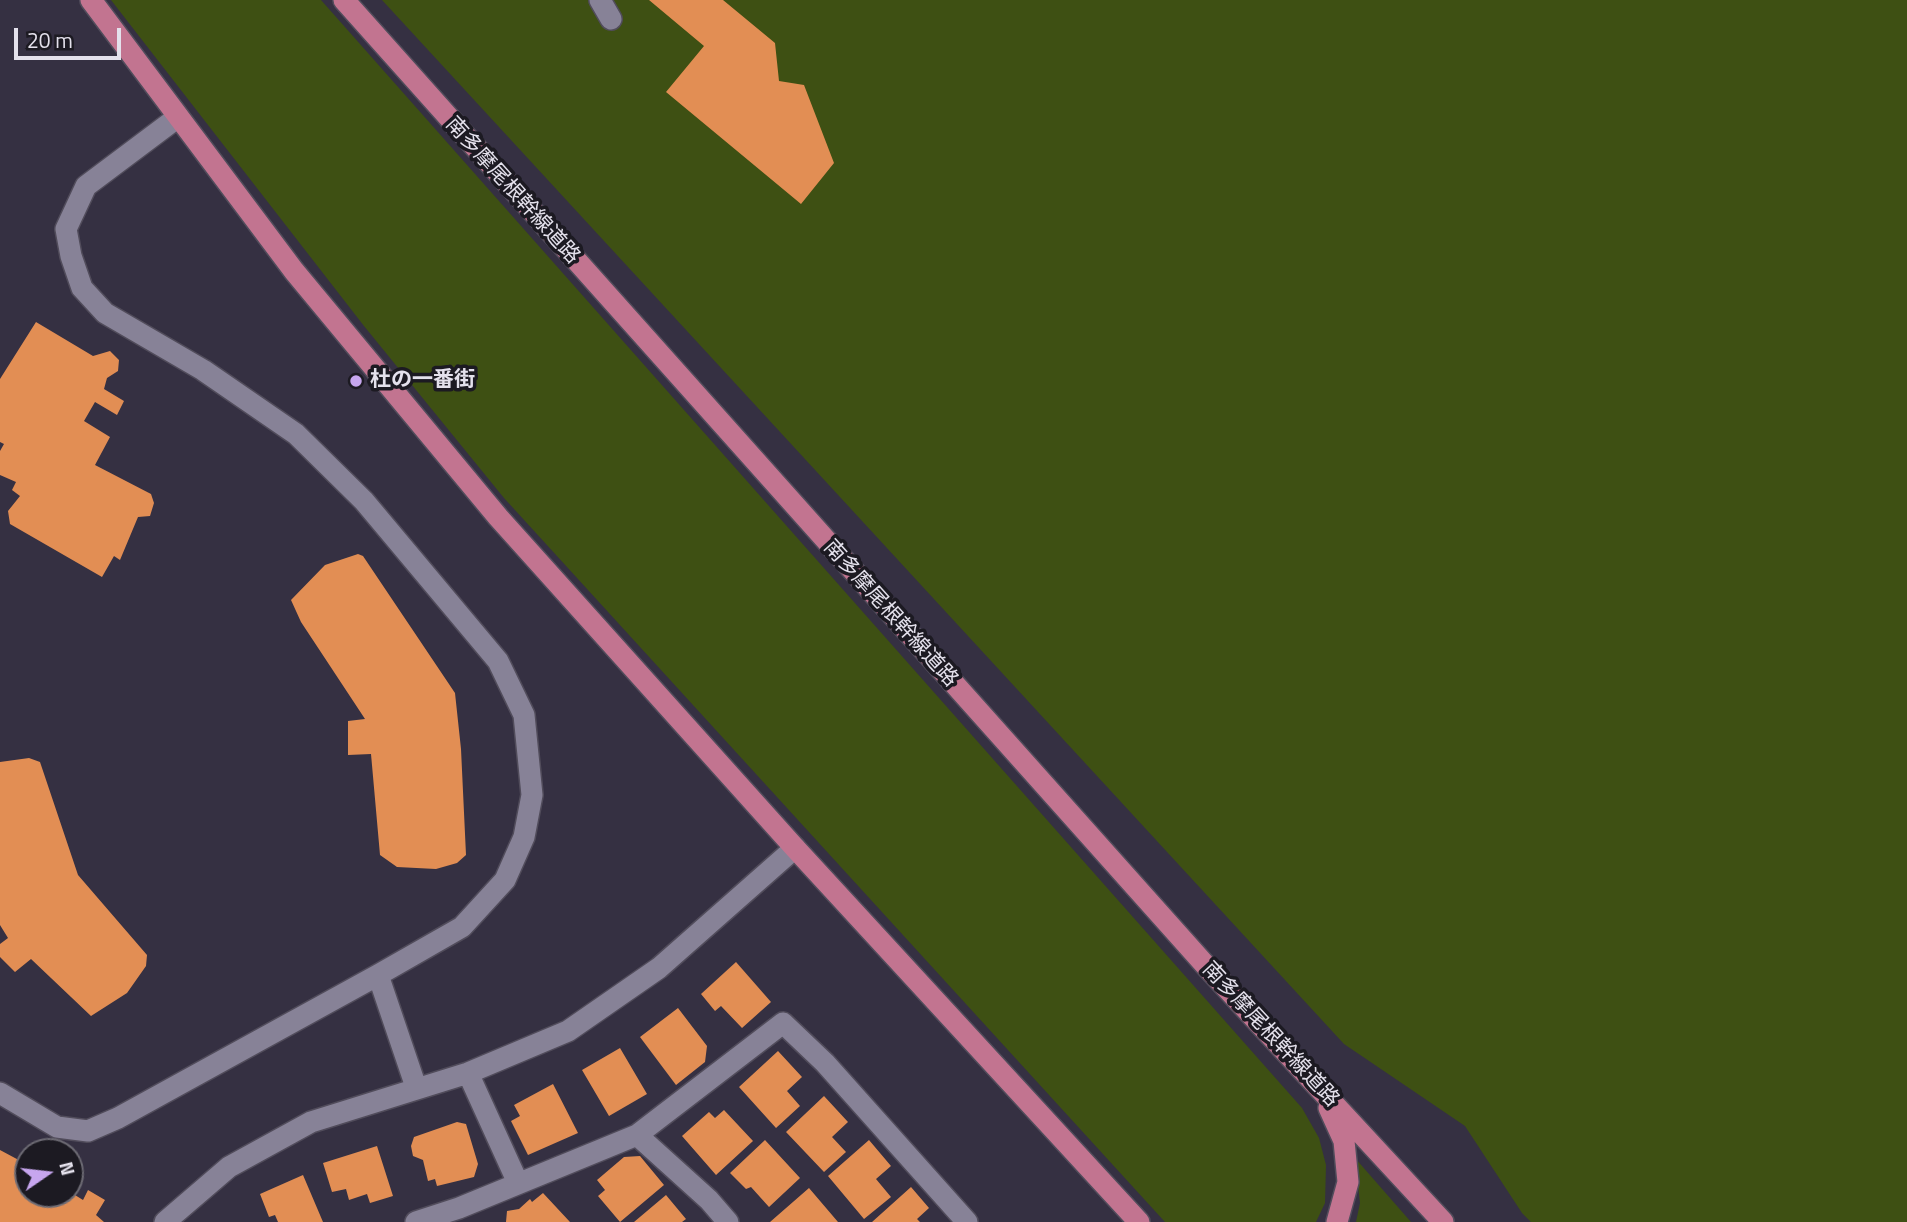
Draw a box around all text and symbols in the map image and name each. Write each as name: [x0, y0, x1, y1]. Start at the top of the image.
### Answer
scale bar: [18, 14, 124, 58]
text: 20 m: [27, 24, 73, 56]
street label: 南多摩尾根幹線道路: [439, 112, 585, 270]
place label: 杜の一番街: [370, 368, 475, 394]
marker: 杜の一番街: [348, 373, 364, 389]
street label: 南多摩尾根幹線道路: [817, 535, 963, 693]
street label: 南多摩尾根幹線道路: [1196, 957, 1344, 1113]
north arrow: [14, 1138, 84, 1208]
text: N: [52, 1158, 84, 1178]

